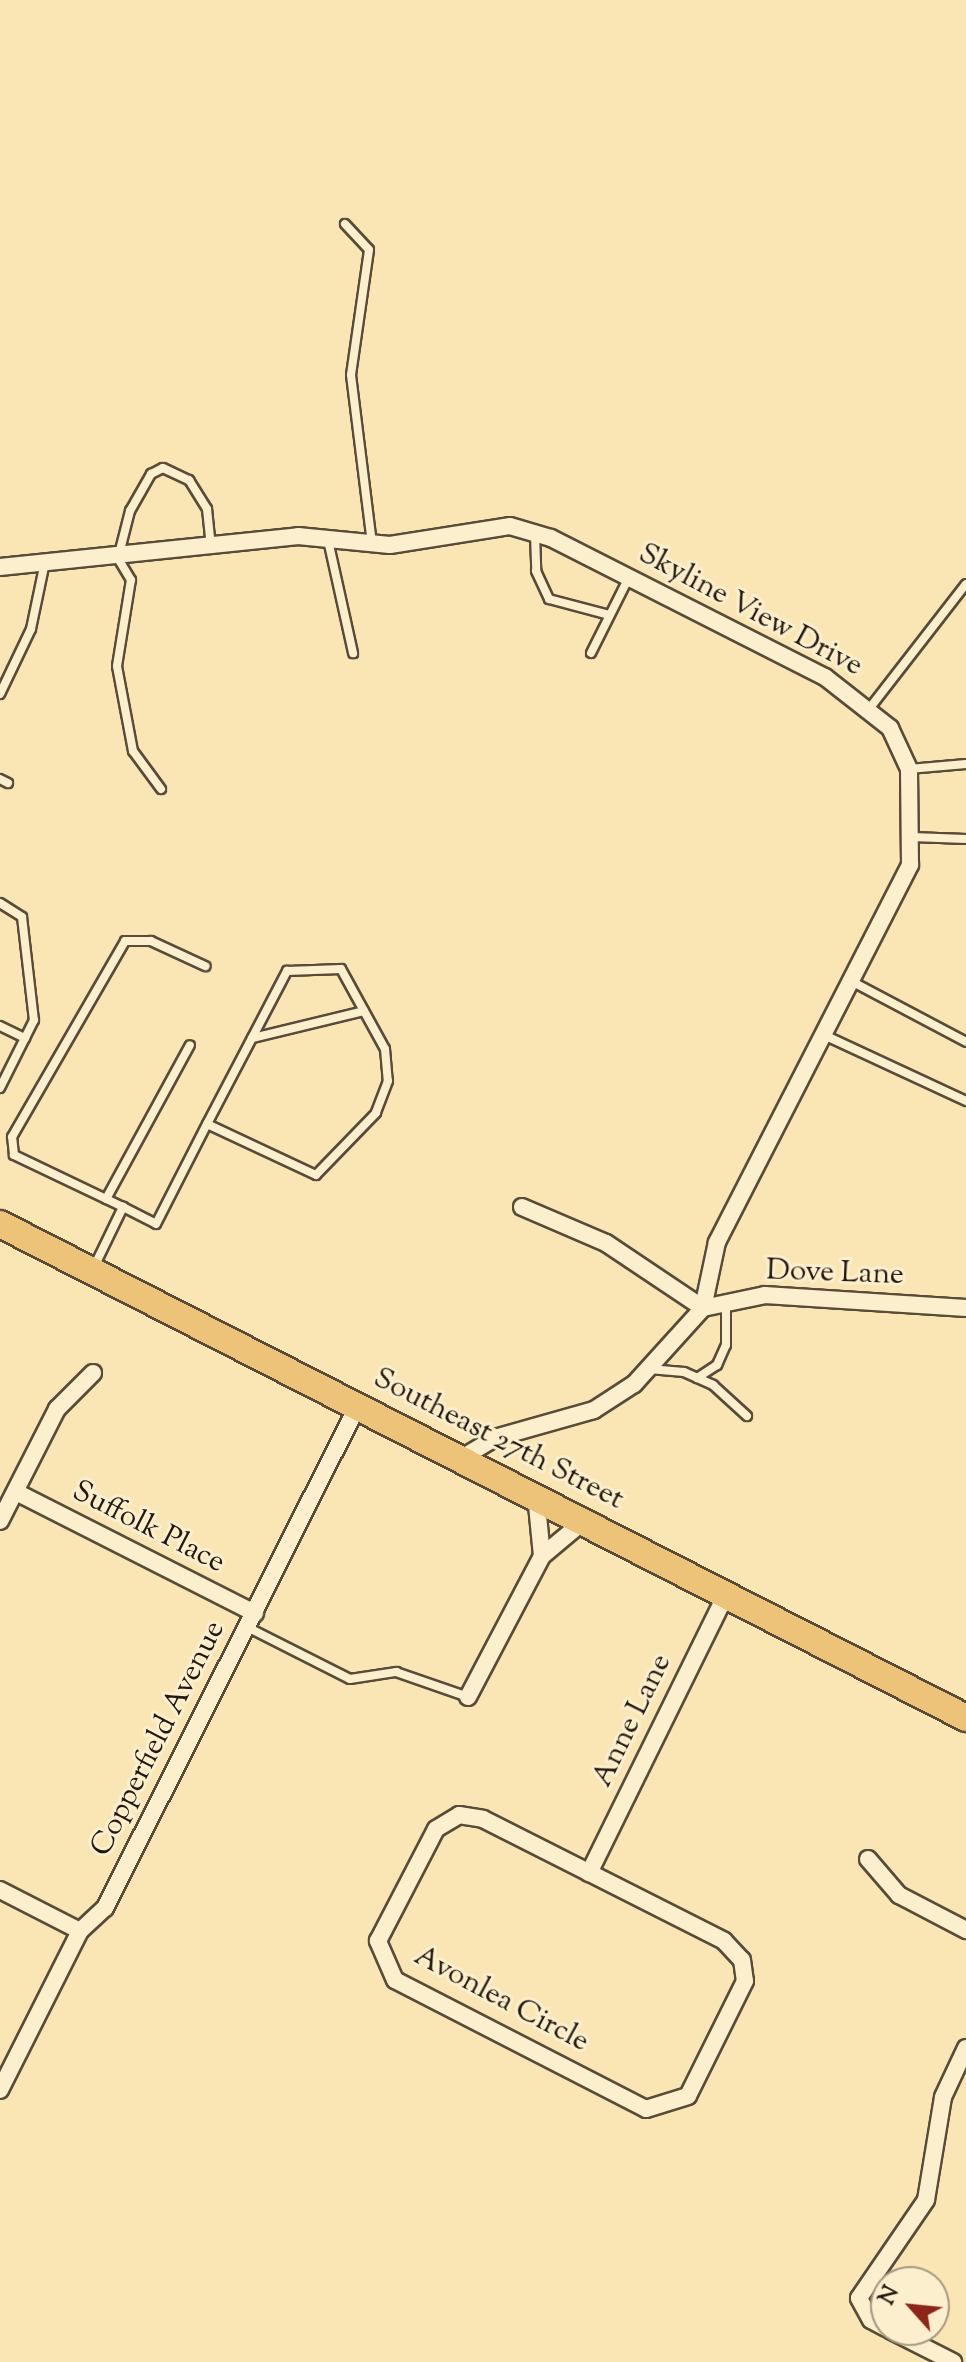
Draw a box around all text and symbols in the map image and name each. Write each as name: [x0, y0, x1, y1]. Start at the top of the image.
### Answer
street label: Skyline View Drive: [632, 537, 868, 685]
street label: Dove Lane: [766, 1254, 904, 1294]
street label: Southeast 27th Street: [367, 1361, 629, 1519]
street label: Suffolk Place: [66, 1474, 230, 1582]
street label: Copperfield Avenue: [84, 1615, 234, 1863]
street label: Anne Lane: [585, 1649, 681, 1793]
street label: Avonlea Circle: [407, 1939, 595, 2061]
north arrow: [870, 2266, 950, 2346]
text: N: [872, 2281, 909, 2311]

